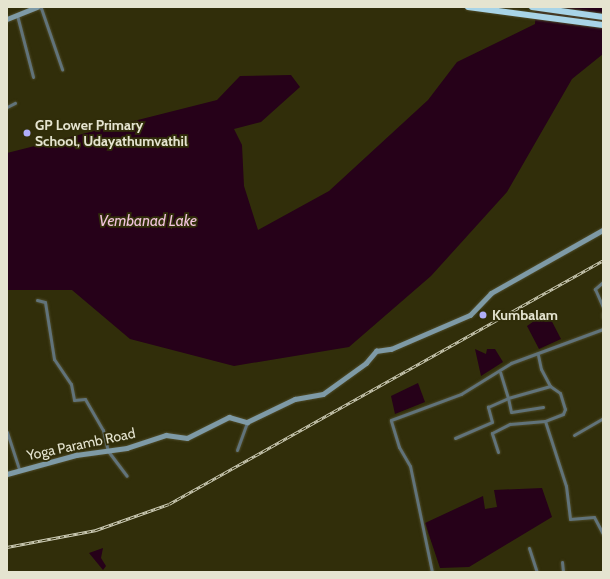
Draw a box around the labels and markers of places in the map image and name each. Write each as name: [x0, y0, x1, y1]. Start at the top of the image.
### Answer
place label: GP Lower Primary School, Udayathumvathil: [35, 117, 188, 150]
marker: GP Lower Primary School, Udayathumvathil: [22, 128, 32, 138]
place label: Kumbalam: [492, 307, 558, 323]
marker: Kumbalam: [477, 309, 489, 321]

